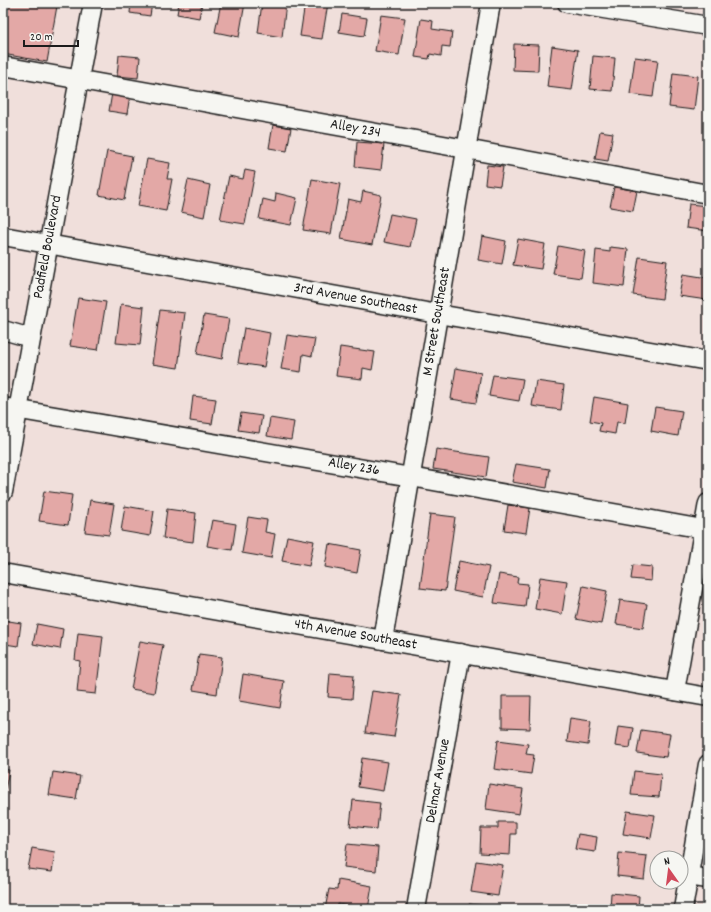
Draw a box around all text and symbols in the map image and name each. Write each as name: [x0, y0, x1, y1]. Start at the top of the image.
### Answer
scale bar: [24, 22, 78, 48]
text: 20 m: [30, 29, 53, 46]
street label: Alley 234: [328, 114, 382, 144]
street label: Padfield Boulevard: [28, 194, 68, 301]
street label: M Street Southeast: [417, 265, 457, 378]
street label: 3rd Avenue Southeast: [292, 277, 419, 321]
street label: Alley 236: [326, 452, 381, 482]
street label: 4th Avenue Southeast: [292, 613, 419, 657]
street label: Delmar Avenue: [420, 737, 457, 825]
north arrow: [649, 850, 689, 890]
text: N: [662, 854, 672, 871]

